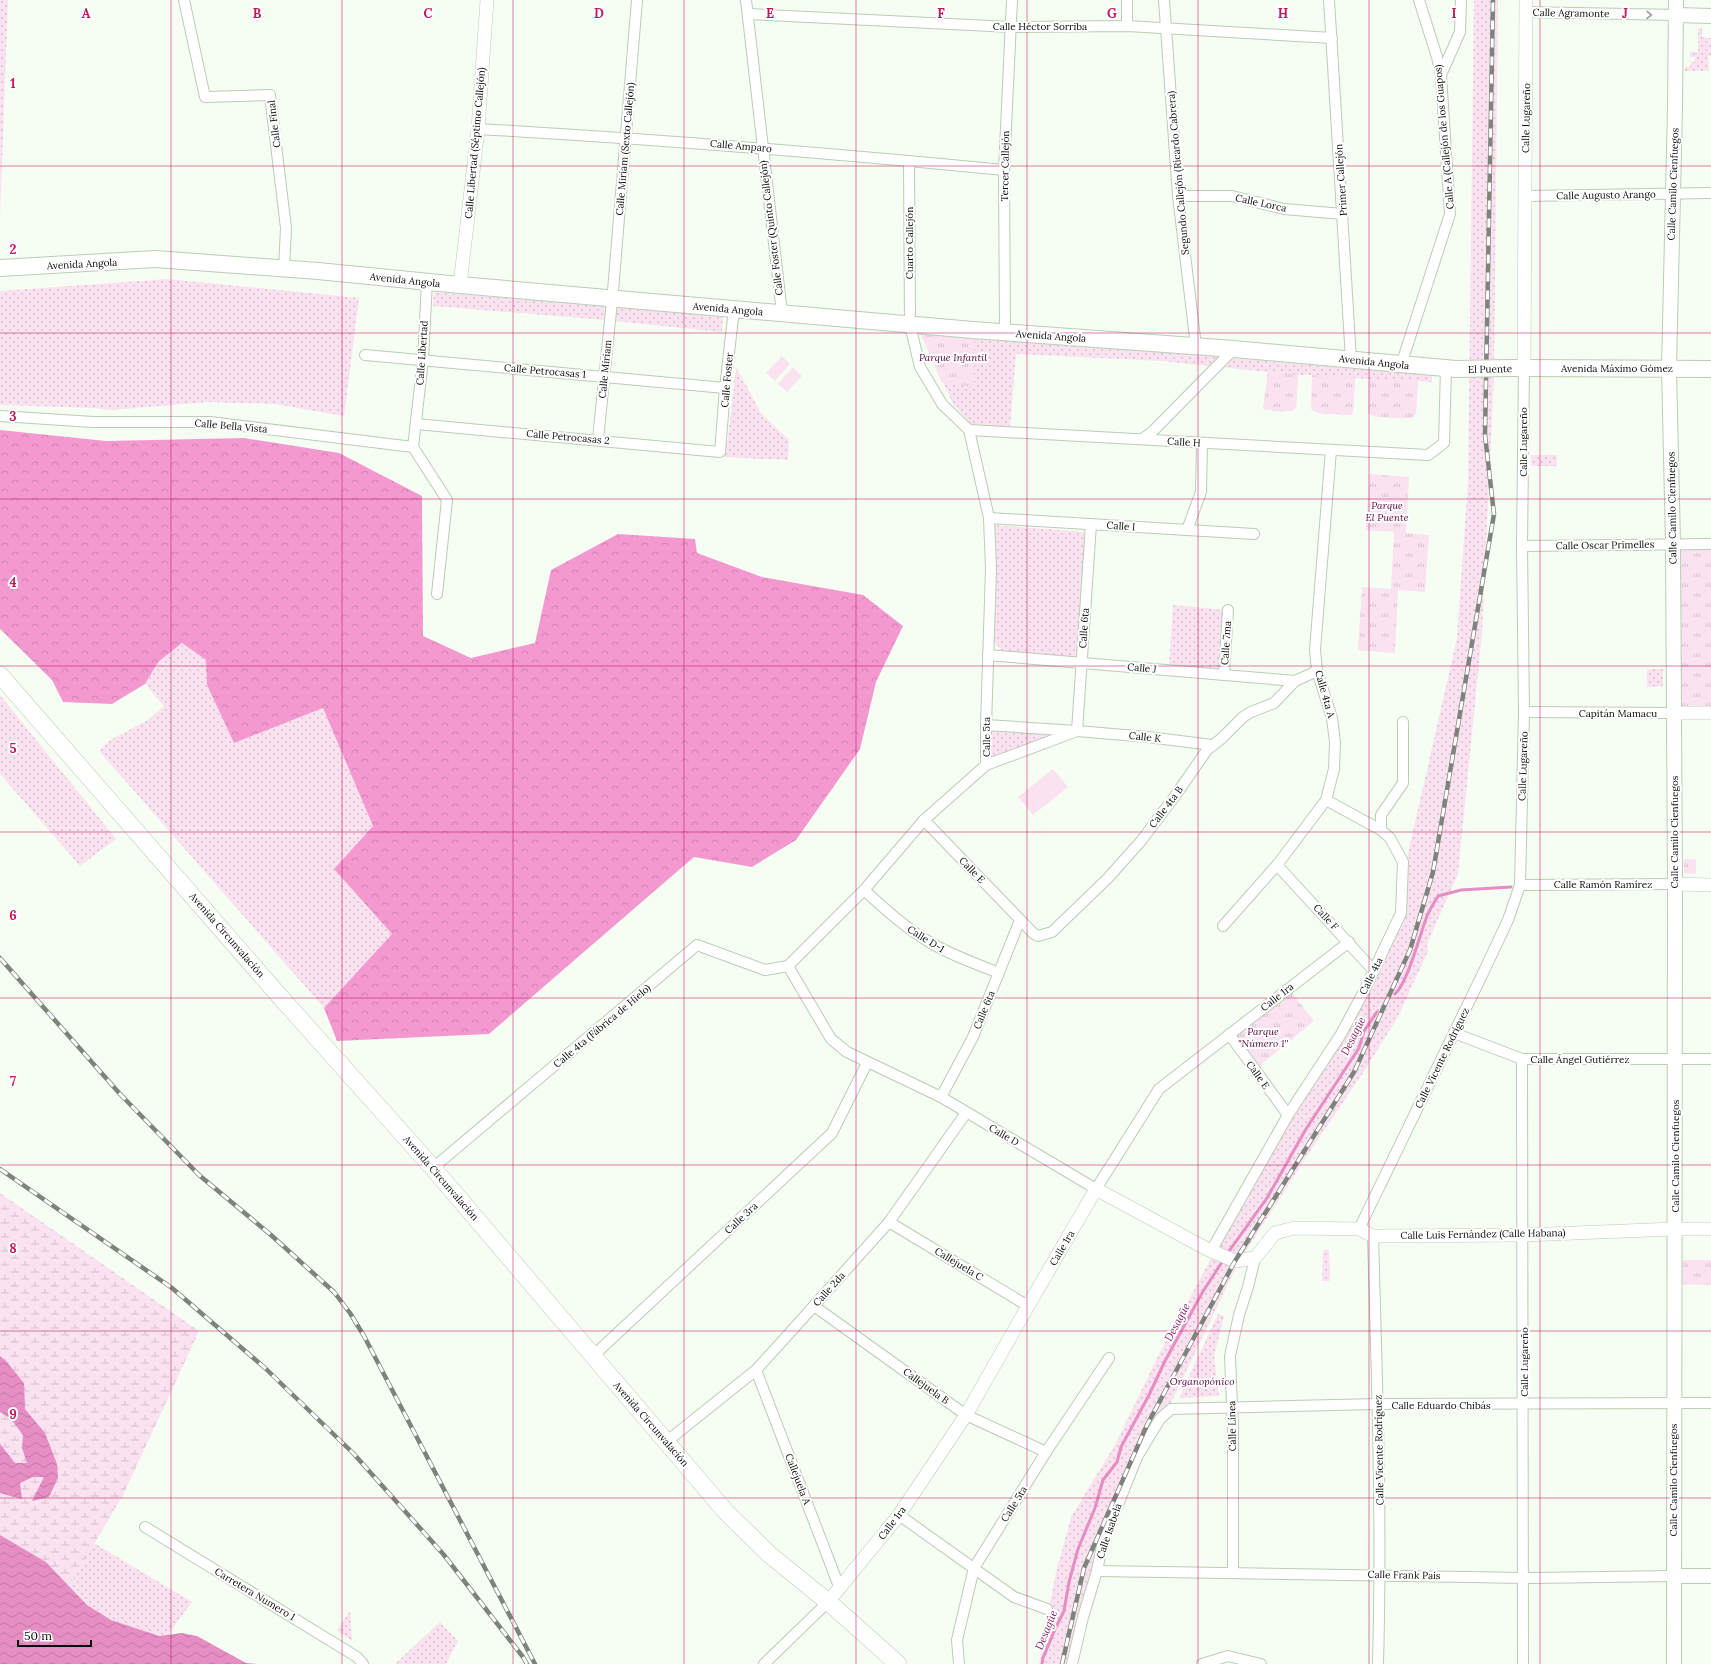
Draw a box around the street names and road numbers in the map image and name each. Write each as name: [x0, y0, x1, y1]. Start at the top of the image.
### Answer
street label: Calle Agramonte: [1532, 6, 1610, 20]
street label: Calle Héctor Sorriba: [993, 20, 1087, 33]
street label: Calle A (Callejón de los Guapos): [1431, 64, 1457, 210]
street label: Calle Libertad (Séptimo Callejón): [462, 67, 488, 219]
street label: Calle Miriam (Sexto Callejón): [613, 82, 637, 216]
street label: Calle Lugareño: [1519, 83, 1533, 153]
street label: Segundo Callejón (Ricardo Cabrera): [1164, 90, 1192, 256]
street label: Calle Final: [265, 99, 283, 149]
street label: Calle Camilo Cienfuegos: [1665, 127, 1681, 241]
street label: Tercer Callejón: [998, 131, 1012, 201]
street label: Calle Amparo: [710, 137, 773, 155]
street label: Primer Callejón: [1332, 144, 1350, 216]
street label: Calle Foster (Quinto Callejón): [756, 160, 786, 296]
street label: Calle Augusto Arango: [1556, 188, 1656, 202]
street label: Calle Lorca: [1234, 191, 1288, 215]
street label: Cuarto Callejón: [903, 207, 916, 279]
street label: Avenida Angola: [45, 256, 118, 272]
street label: Avenida Angola: [368, 270, 441, 290]
street label: Avenida Angola: [691, 299, 764, 319]
street label: Calle Libertad: [413, 320, 431, 386]
street label: Avenida Angola: [1014, 327, 1087, 345]
street label: Calle Miriam: [595, 339, 615, 399]
street label: Calle Foster: [718, 351, 736, 408]
street label: Avenida Angola: [1337, 352, 1410, 372]
street label: Calle Petrocasas 1: [504, 361, 587, 381]
street label: El Puente: [1468, 362, 1513, 376]
street label: Avenida Máximo Gómez: [1560, 362, 1673, 375]
street label: Calle Lugareño: [1517, 407, 1530, 477]
street label: Calle Bella Vista: [194, 416, 268, 436]
street label: Calle Petrocasas 2: [526, 427, 610, 447]
street label: Calle H: [1167, 435, 1201, 449]
street label: Calle Camilo Cienfuegos: [1665, 451, 1679, 564]
street label: Calle I: [1106, 519, 1136, 533]
street label: Calle Oscar Primelles: [1556, 538, 1655, 552]
street label: Calle 6ta: [1076, 607, 1092, 649]
street label: Calle 7ma: [1218, 620, 1234, 666]
street label: Calle J: [1127, 660, 1157, 676]
street label: Calle 4ta A: [1312, 669, 1338, 720]
street label: Capitán Mamacu: [1579, 707, 1657, 720]
street label: Calle 5ta: [980, 717, 993, 757]
street label: Calle K: [1128, 729, 1162, 745]
street label: Calle Lugareño: [1515, 731, 1531, 801]
street label: Calle Camilo Cienfuegos: [1668, 775, 1681, 888]
street label: Calle 4ta B: [1146, 784, 1186, 830]
street label: Calle E: [956, 854, 988, 886]
street label: Calle Ramón Ramírez: [1554, 878, 1652, 891]
street label: Avenida Circunvalación: [186, 889, 267, 980]
street label: Calle F: [1311, 901, 1342, 933]
street label: Calle D-1: [905, 923, 947, 956]
street label: Calle 4ta: [1356, 955, 1386, 997]
street label: Calle 1ra: [1258, 980, 1296, 1014]
street label: Calle 4ta (Fábrica de Hielo): [551, 981, 653, 1071]
street label: Calle 6ta: [970, 989, 998, 1031]
street label: Calle Vicente Rodríguez: [1412, 1005, 1472, 1111]
street label: Calle Ángel Gutiérrez: [1530, 1053, 1630, 1066]
street label: Calle E: [1243, 1058, 1273, 1092]
street label: Calle Camilo Cienfuegos: [1669, 1099, 1682, 1212]
street label: Calle D: [986, 1121, 1022, 1149]
street label: Avenida Circunvalación: [400, 1132, 481, 1223]
street label: Calle 3ra: [722, 1199, 760, 1237]
street label: Calle Luis Fernández (Calle Habana): [1400, 1226, 1566, 1242]
street label: Calle 1ra: [1047, 1228, 1077, 1268]
street label: Callejuela C: [932, 1244, 986, 1284]
street label: Calle 2da: [810, 1269, 848, 1309]
street label: Calle Lugareño: [1518, 1327, 1531, 1397]
street label: Callejuela B: [900, 1365, 952, 1407]
street label: Avenida Circunvalación: [610, 1378, 691, 1469]
street label: Calle Vicente Rodríguez: [1372, 1395, 1386, 1505]
street label: Calle Eduardo Chibás: [1391, 1399, 1491, 1412]
street label: Calle Línea: [1225, 1400, 1239, 1452]
street label: Calle Camilo Cienfuegos: [1667, 1423, 1680, 1536]
street label: Callejuela A: [782, 1452, 814, 1507]
street label: Calle 5ta: [998, 1484, 1030, 1524]
street label: Calle Isabela: [1093, 1502, 1125, 1560]
street label: Calle 1ra: [875, 1504, 909, 1542]
street label: Carretera Numero 1: [212, 1565, 298, 1623]
street label: Calle Frank Pais: [1367, 1568, 1441, 1582]

